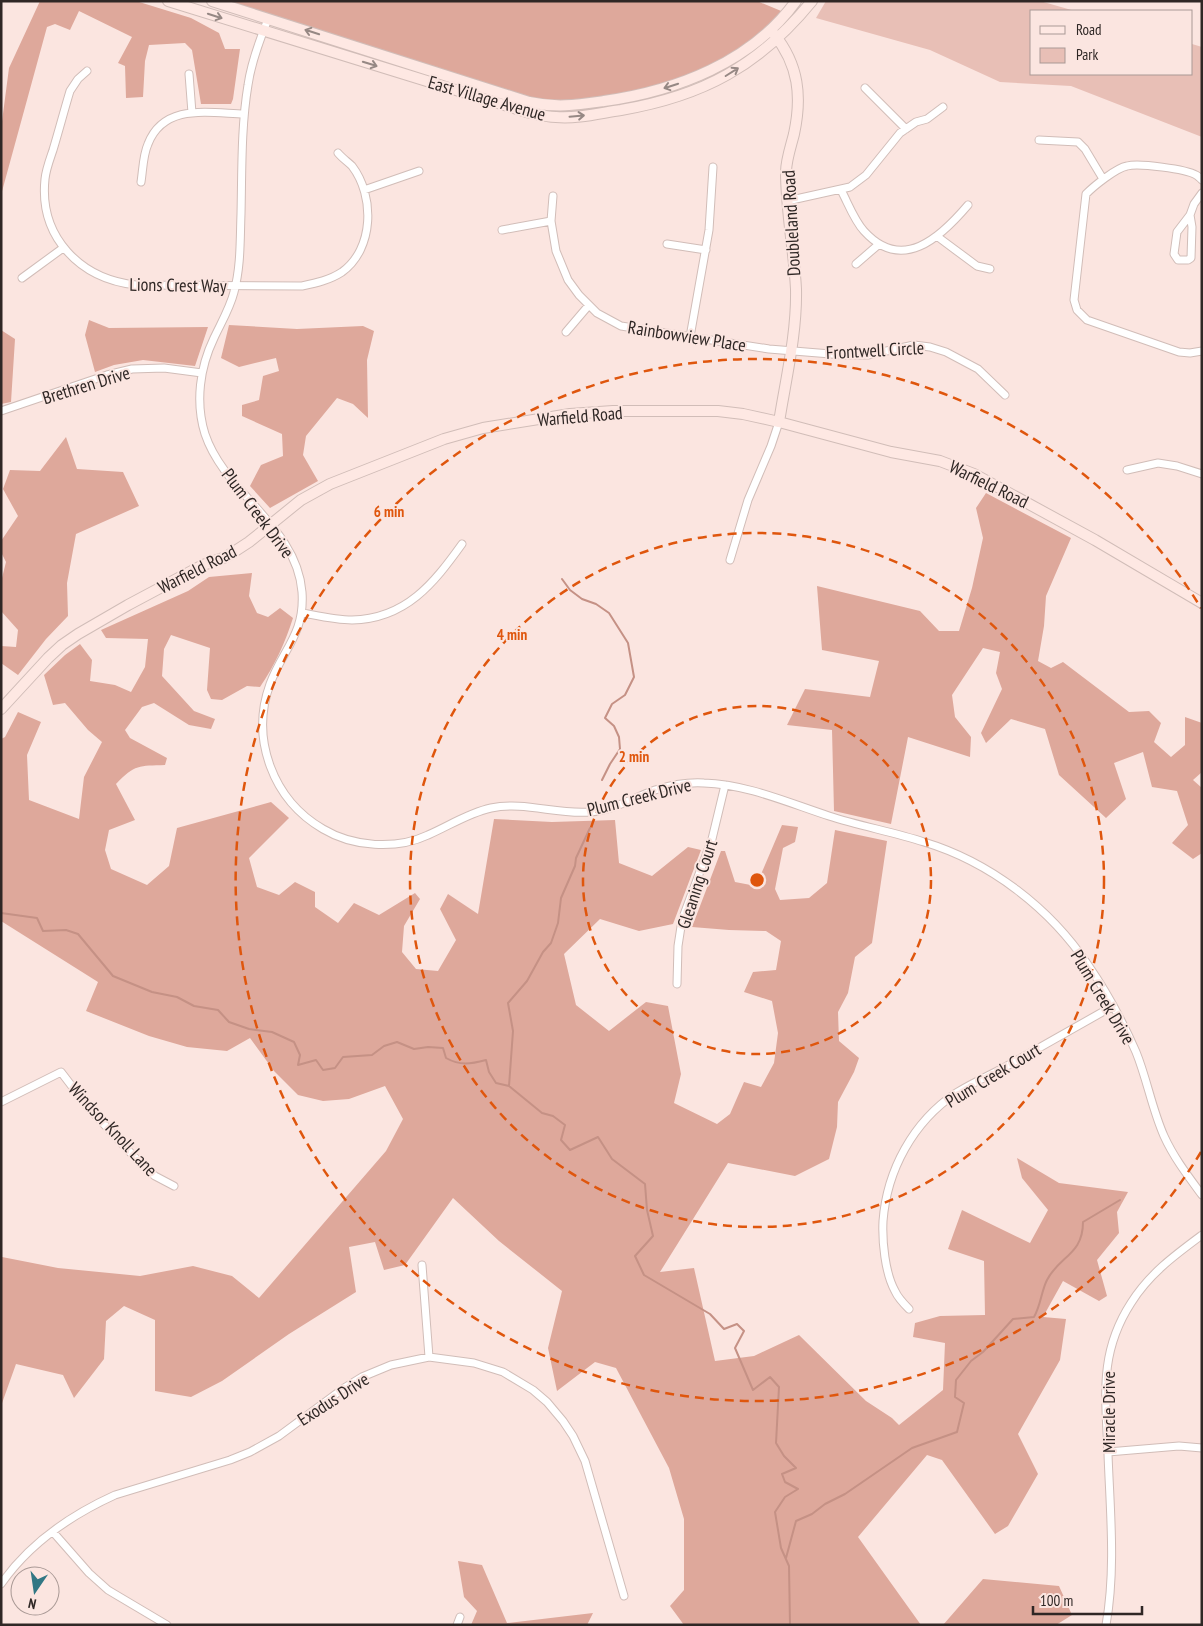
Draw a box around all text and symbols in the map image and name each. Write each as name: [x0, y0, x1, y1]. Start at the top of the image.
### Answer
legend: [1030, 10, 1193, 75]
one-way arrow: [206, 12, 222, 21]
text: Road: [1076, 20, 1102, 39]
one-way arrow: [304, 27, 320, 37]
text: Park: [1076, 45, 1098, 64]
one-way arrow: [361, 59, 377, 69]
one-way arrow: [724, 67, 738, 77]
street label: East Village Avenue: [426, 70, 548, 126]
one-way arrow: [663, 82, 679, 91]
one-way arrow: [569, 111, 585, 121]
street label: Doubleland Road: [777, 169, 805, 277]
street label: Lions Crest Way: [129, 273, 227, 297]
street label: Rainbowview Place: [626, 315, 748, 357]
street label: Frontwell Circle: [825, 336, 925, 364]
street label: Brethren Drive: [39, 361, 133, 409]
street label: Warfield Road: [536, 401, 624, 431]
street label: Warfield Road: [946, 455, 1032, 513]
street label: Plum Creek Drive: [217, 464, 299, 562]
text: 6 min: [374, 502, 404, 521]
street label: Warfield Road: [154, 539, 240, 599]
text: 4 min: [497, 625, 527, 644]
text: 2 min: [619, 747, 649, 766]
street label: Plum Creek Drive: [585, 773, 693, 821]
street label: Gleaning Court: [672, 836, 722, 932]
centre of rings: [748, 871, 766, 889]
street label: Plum Creek Drive: [1066, 945, 1140, 1049]
street label: Plum Creek Court: [941, 1037, 1045, 1113]
street label: Windsor Knoll Lane: [64, 1077, 162, 1181]
street label: Exodus Drive: [293, 1367, 373, 1431]
street label: Miracle Drive: [1097, 1371, 1120, 1453]
north arrow: [10, 1566, 60, 1616]
scale bar: [1033, 1584, 1142, 1616]
text: 100 m: [1040, 1591, 1073, 1610]
text: N: [26, 1594, 38, 1613]

